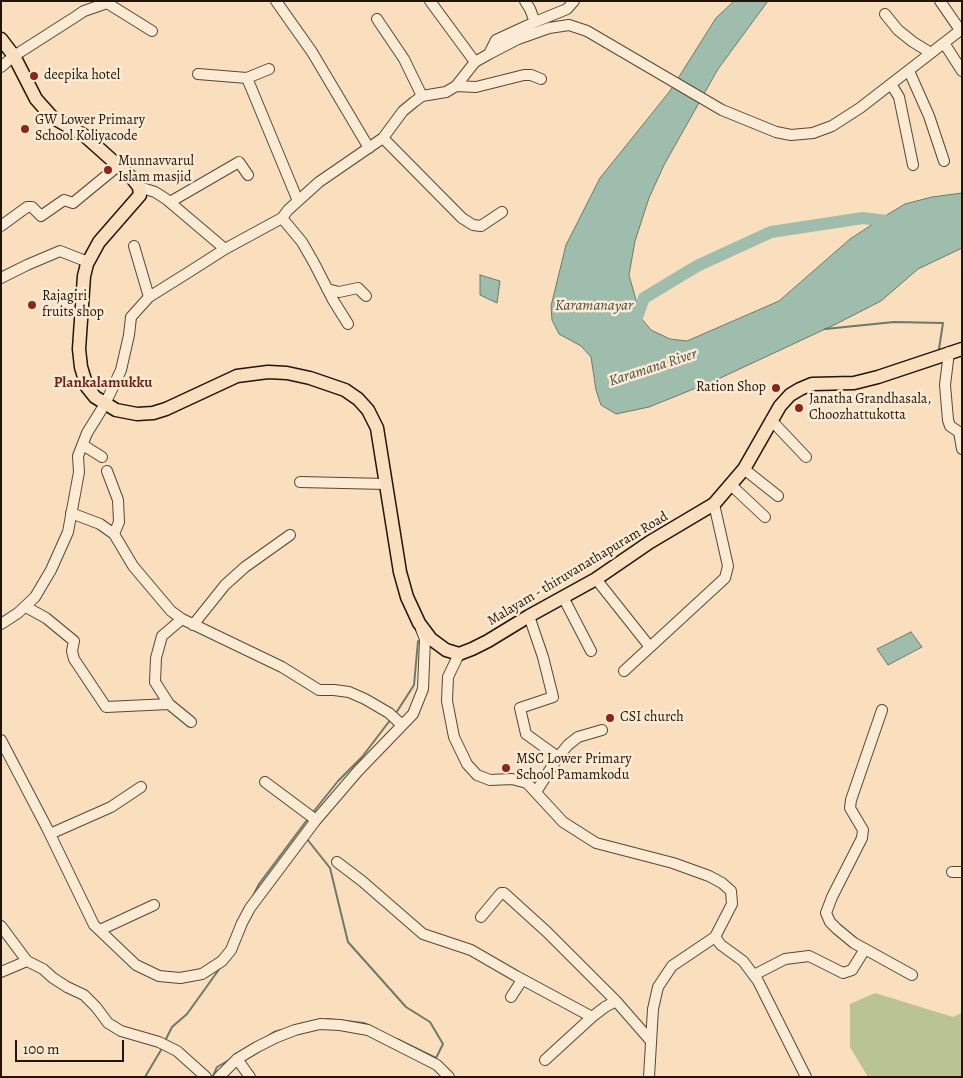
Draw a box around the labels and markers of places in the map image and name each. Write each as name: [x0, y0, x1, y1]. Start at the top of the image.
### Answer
place label: deepika hotel: [44, 68, 120, 84]
marker: deepika hotel: [28, 70, 40, 82]
place label: GW Lower Primary School Koliyacode: [35, 113, 145, 146]
marker: GW Lower Primary School Koliyacode: [19, 123, 31, 135]
place label: Munnavvarul Islam masjid: [118, 154, 194, 186]
marker: Munnavvarul Islam masjid: [102, 164, 114, 176]
place label: Rajagiri fruits shop: [42, 289, 104, 322]
marker: Rajagiri fruits shop: [26, 299, 38, 311]
place label: Ration Shop: [696, 380, 766, 396]
marker: Ration Shop: [770, 382, 782, 394]
place label: Janatha Grandhasala, Choozhattukotta: [809, 392, 931, 424]
marker: Janatha Grandhasala, Choozhattukotta: [793, 402, 805, 414]
place label: CSI church: [620, 710, 684, 726]
marker: CSI church: [604, 712, 616, 724]
place label: MSC Lower Primary School Pamamkodu: [516, 752, 632, 784]
marker: MSC Lower Primary School Pamamkodu: [500, 762, 512, 774]

